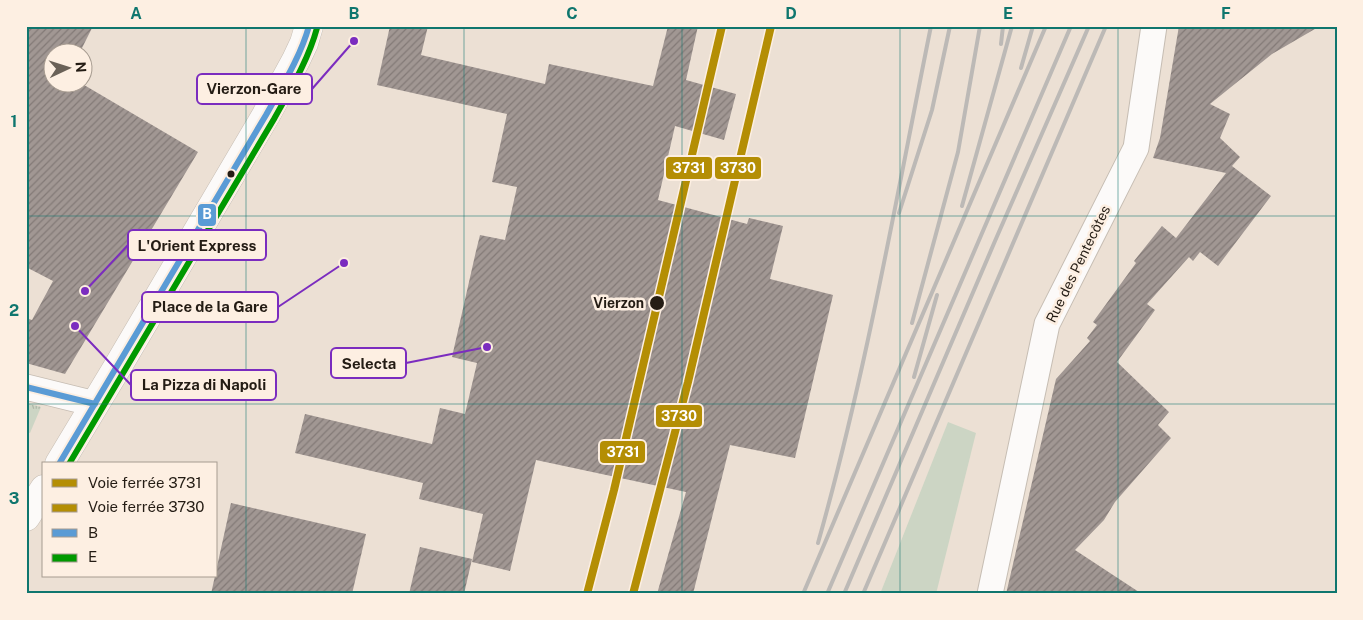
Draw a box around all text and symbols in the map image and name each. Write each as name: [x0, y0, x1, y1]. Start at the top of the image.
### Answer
text: A: [130, 4, 142, 23]
text: B: [349, 4, 360, 23]
text: C: [566, 4, 578, 23]
text: D: [785, 4, 797, 23]
text: E: [1003, 4, 1013, 23]
text: F: [1221, 4, 1231, 23]
north arrow: [42, 42, 92, 92]
text: N: [73, 61, 89, 73]
callout: Vierzon-Gare: [197, 74, 312, 104]
text: Vierzon-Gare: [207, 80, 301, 97]
text: 1: [11, 112, 17, 131]
line badge: 3731: [665, 156, 713, 180]
line badge: 3730: [714, 156, 762, 180]
text: 3731: [672, 160, 706, 176]
text: 3730: [720, 160, 756, 176]
unlabelled marker: [226, 169, 236, 179]
line badge: B: [197, 203, 217, 227]
street label: Rue des Pentecôtes: [1043, 203, 1113, 325]
text: B: [202, 206, 212, 222]
callout: L'Orient Express: [128, 230, 266, 260]
text: L'Orient Express: [138, 237, 256, 254]
callout: Place de la Gare: [142, 292, 278, 322]
marker: Vierzon: [648, 294, 666, 312]
place label: Vierzon: [593, 295, 644, 311]
text: Place de la Gare: [152, 298, 268, 315]
text: 2: [9, 301, 19, 320]
callout: Selecta: [331, 348, 406, 378]
text: Selecta: [342, 355, 396, 372]
callout: La Pizza di Napoli: [131, 370, 276, 400]
text: La Pizza di Napoli: [142, 376, 266, 393]
line badge: 3730: [655, 404, 703, 428]
text: 3730: [661, 408, 697, 424]
line badge: 3731: [599, 440, 646, 464]
text: 3731: [606, 444, 640, 460]
legend: [42, 462, 218, 578]
text: Voie ferrée 3731: [88, 474, 202, 491]
text: 3: [9, 489, 19, 508]
text: Voie ferrée 3730: [88, 498, 205, 515]
text: B: [88, 524, 98, 541]
text: E: [88, 548, 97, 565]

